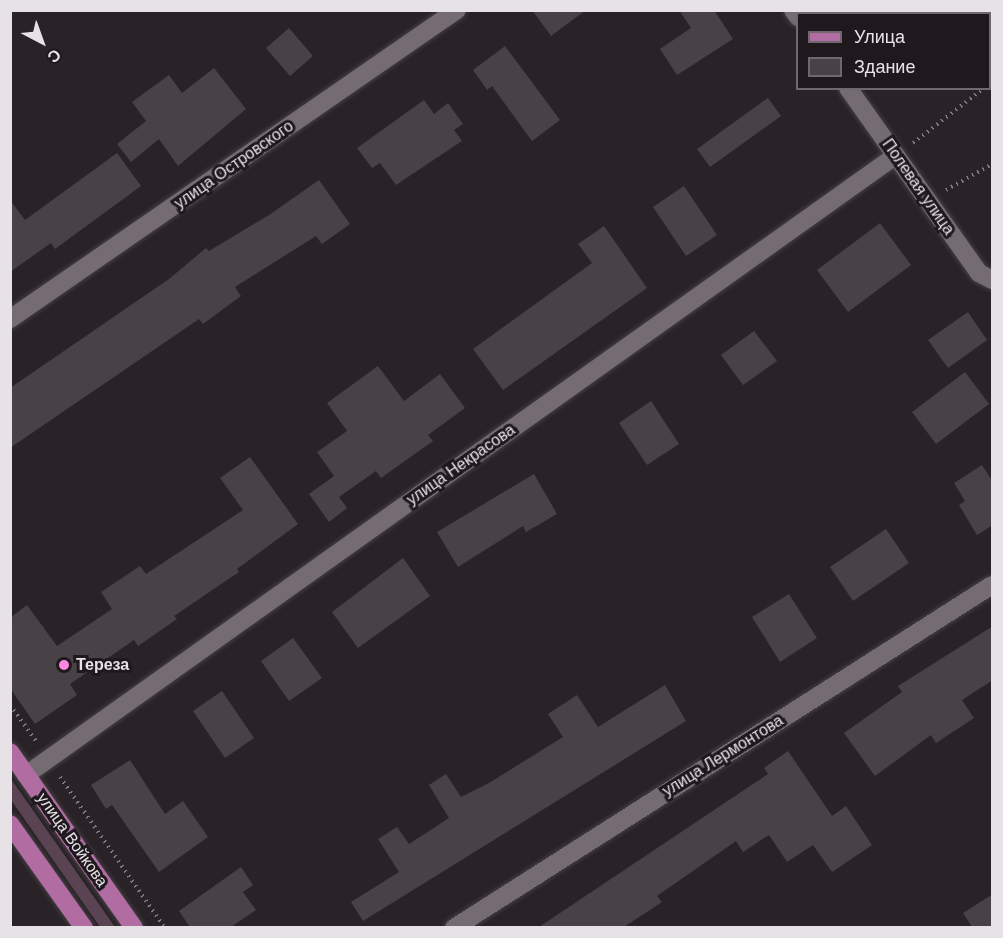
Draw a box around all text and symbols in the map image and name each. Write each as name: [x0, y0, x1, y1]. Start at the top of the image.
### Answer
north arrow: [12, 12, 72, 72]
legend: [796, 12, 991, 90]
text: Улица: [854, 27, 905, 47]
text: С: [44, 46, 64, 66]
text: Здание: [854, 57, 915, 77]
street label: улица Островского: [171, 117, 297, 213]
street label: Полевая улица: [878, 135, 958, 239]
street label: улица Некрасова: [403, 420, 519, 510]
place label: Тереза: [76, 655, 129, 675]
marker: Тереза: [57, 658, 71, 672]
street label: улица Лермонтова: [659, 711, 787, 801]
street label: улица Войкова: [33, 789, 111, 891]

